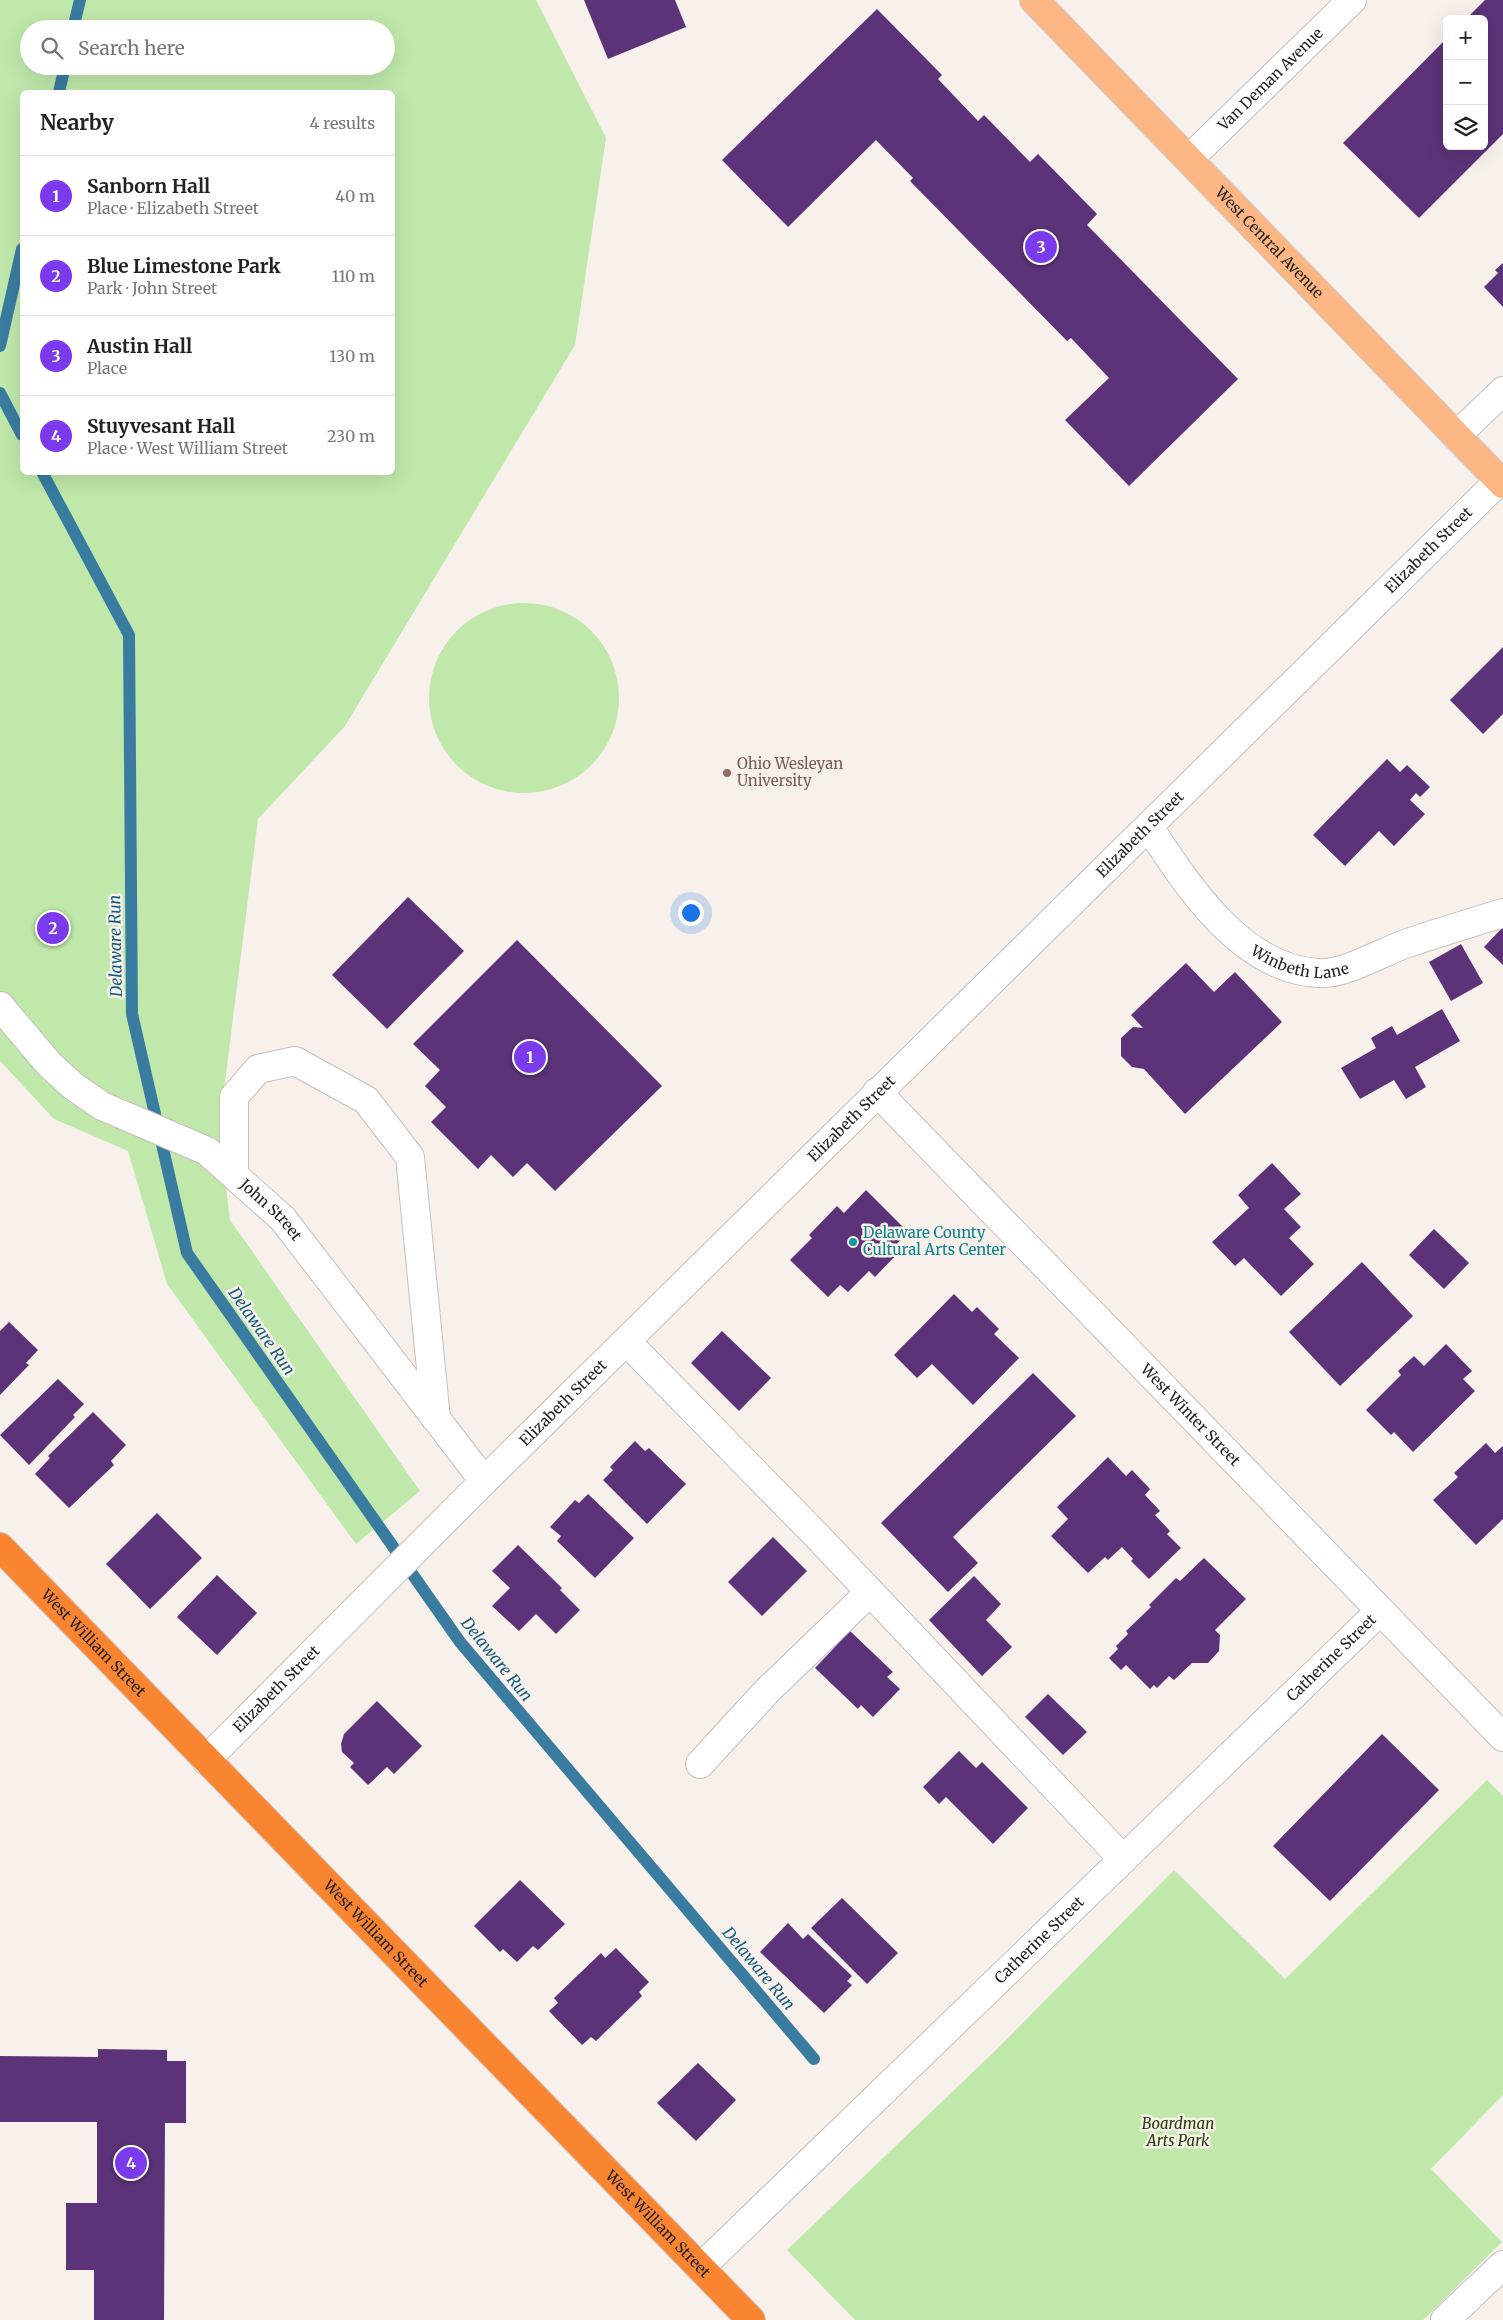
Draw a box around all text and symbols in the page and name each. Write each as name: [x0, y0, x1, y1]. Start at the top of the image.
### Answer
map controls: [1443, 15, 1488, 150]
button: +: [1443, 15, 1488, 60]
search box: [20, 20, 395, 75]
street label: Van Deman Avenue: [1213, 23, 1327, 135]
icon: search: [38, 34, 66, 62]
text: Search here: [78, 36, 185, 60]
button: −: [1443, 60, 1488, 105]
button: layers: [1443, 105, 1488, 150]
text: Nearby: [40, 109, 114, 136]
text: 4 results: [309, 113, 375, 133]
text: Sanborn Hall: [87, 174, 210, 198]
street label: West Central Avenue: [1211, 182, 1328, 302]
text: 1: [52, 186, 60, 206]
text: 40 m: [335, 186, 375, 206]
text: Place · Elizabeth Street: [87, 198, 259, 218]
pin: 3: [1025, 228, 1057, 266]
text: Blue Limestone Park: [87, 254, 281, 278]
text: 2: [51, 266, 61, 286]
text: 110 m: [332, 266, 375, 286]
text: Park · John Street: [87, 278, 217, 298]
text: Austin Hall: [87, 334, 192, 358]
text: 3: [51, 346, 61, 366]
text: 130 m: [329, 346, 375, 366]
text: Place: [87, 358, 127, 378]
text: Stuyvesant Hall: [87, 414, 235, 438]
text: 4: [51, 426, 61, 446]
text: 230 m: [327, 426, 375, 446]
text: Place · West William Street: [87, 438, 288, 458]
street label: Elizabeth Street: [1381, 503, 1476, 597]
place label: Ohio Wesleyan University: [737, 754, 843, 790]
marker: Ohio Wesleyan University: [721, 767, 733, 779]
street label: Elizabeth Street: [1092, 787, 1188, 881]
water label: Delaware Run: [104, 895, 126, 998]
your location: [678, 900, 704, 926]
pin: 2: [37, 909, 69, 947]
street label: Winbeth Lane: [1247, 940, 1351, 982]
pin: 1: [514, 1038, 546, 1076]
street label: Elizabeth Street: [804, 1071, 899, 1166]
street label: John Street: [235, 1174, 306, 1245]
place label: Delaware County Cultural Arts Center: [863, 1223, 1006, 1259]
marker: Delaware County Cultural Arts Center: [847, 1236, 859, 1248]
water label: Delaware Run: [224, 1283, 300, 1379]
street label: Elizabeth Street: [515, 1355, 611, 1450]
street label: West Winter Street: [1136, 1359, 1245, 1470]
street label: West William Street: [37, 1584, 150, 1701]
street label: Catherine Street: [1282, 1610, 1380, 1705]
water label: Delaware Run: [456, 1612, 537, 1705]
street label: Elizabeth Street: [229, 1641, 324, 1736]
street label: West William Street: [319, 1875, 432, 1991]
street label: Catherine Street: [990, 1892, 1088, 1987]
water label: Delaware Run: [718, 1922, 800, 2014]
park label: Boardman Arts Park: [1142, 2114, 1214, 2150]
pin: 4: [115, 2144, 147, 2182]
street label: West William Street: [601, 2165, 715, 2281]

